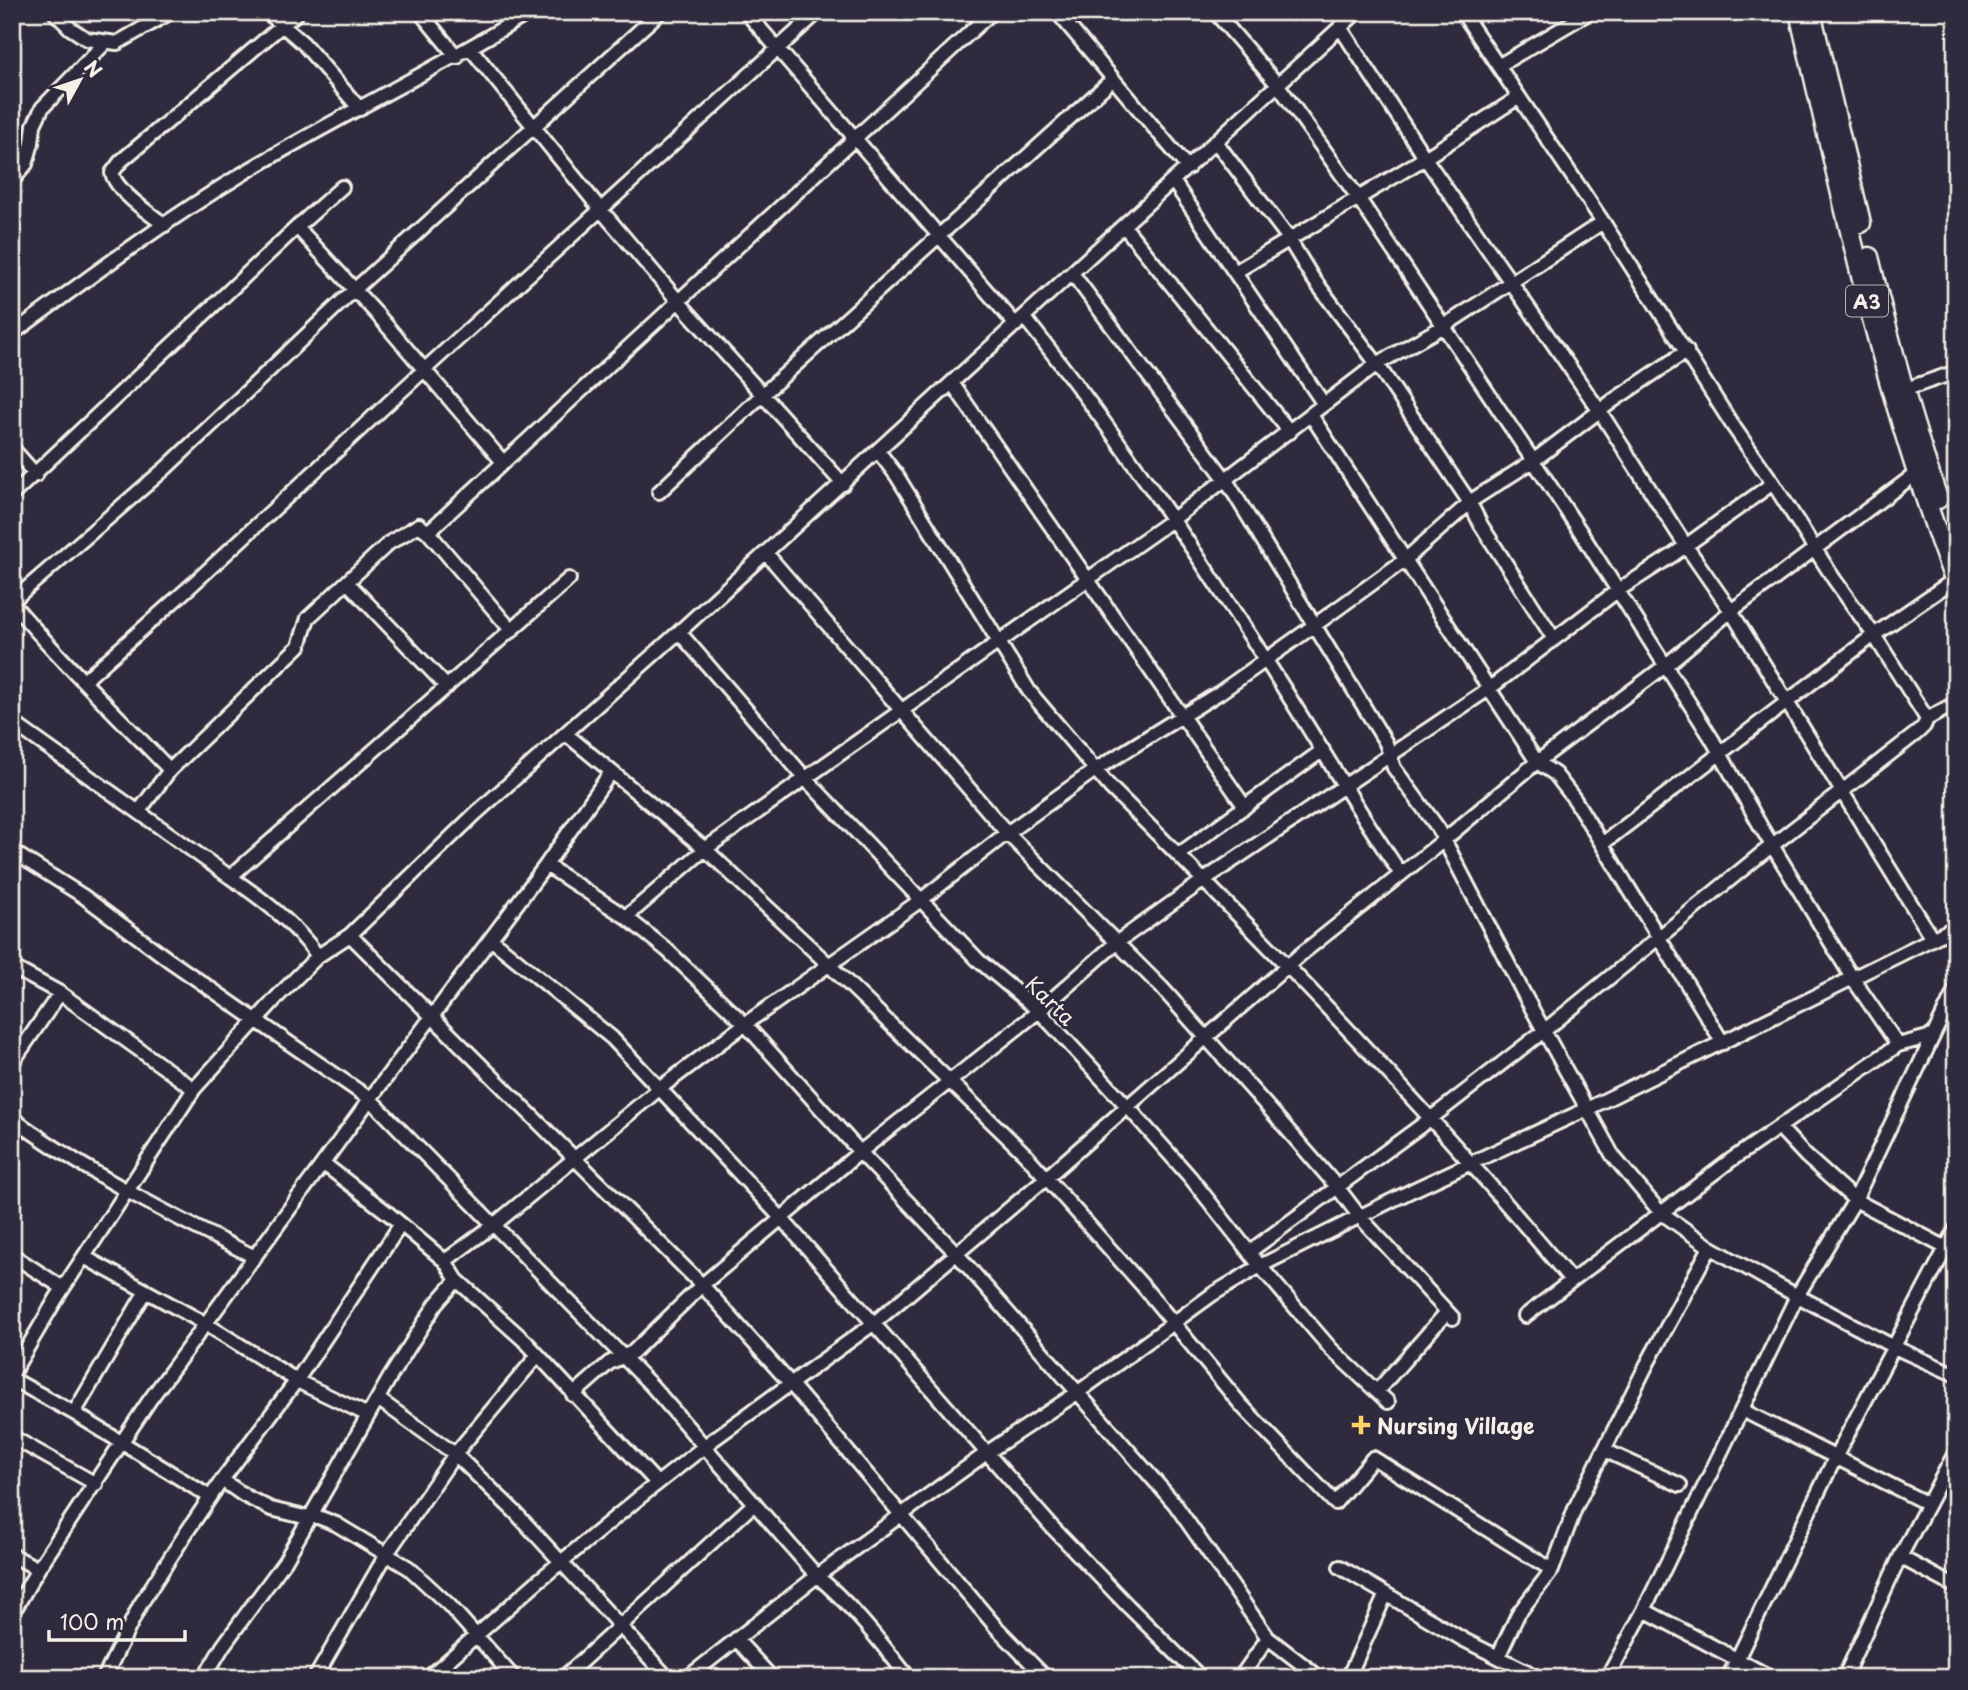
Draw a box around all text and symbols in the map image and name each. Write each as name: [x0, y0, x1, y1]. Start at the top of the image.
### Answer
north arrow: [46, 46, 116, 116]
text: N: [78, 54, 109, 83]
road number: A3: [1846, 286, 1888, 316]
street label: Karta: [1019, 968, 1084, 1033]
place label: Nursing Village: [1377, 1409, 1534, 1441]
marker: Nursing Village: [1351, 1415, 1371, 1435]
scale bar: [49, 1599, 186, 1643]
text: 100 m: [60, 1605, 124, 1637]

